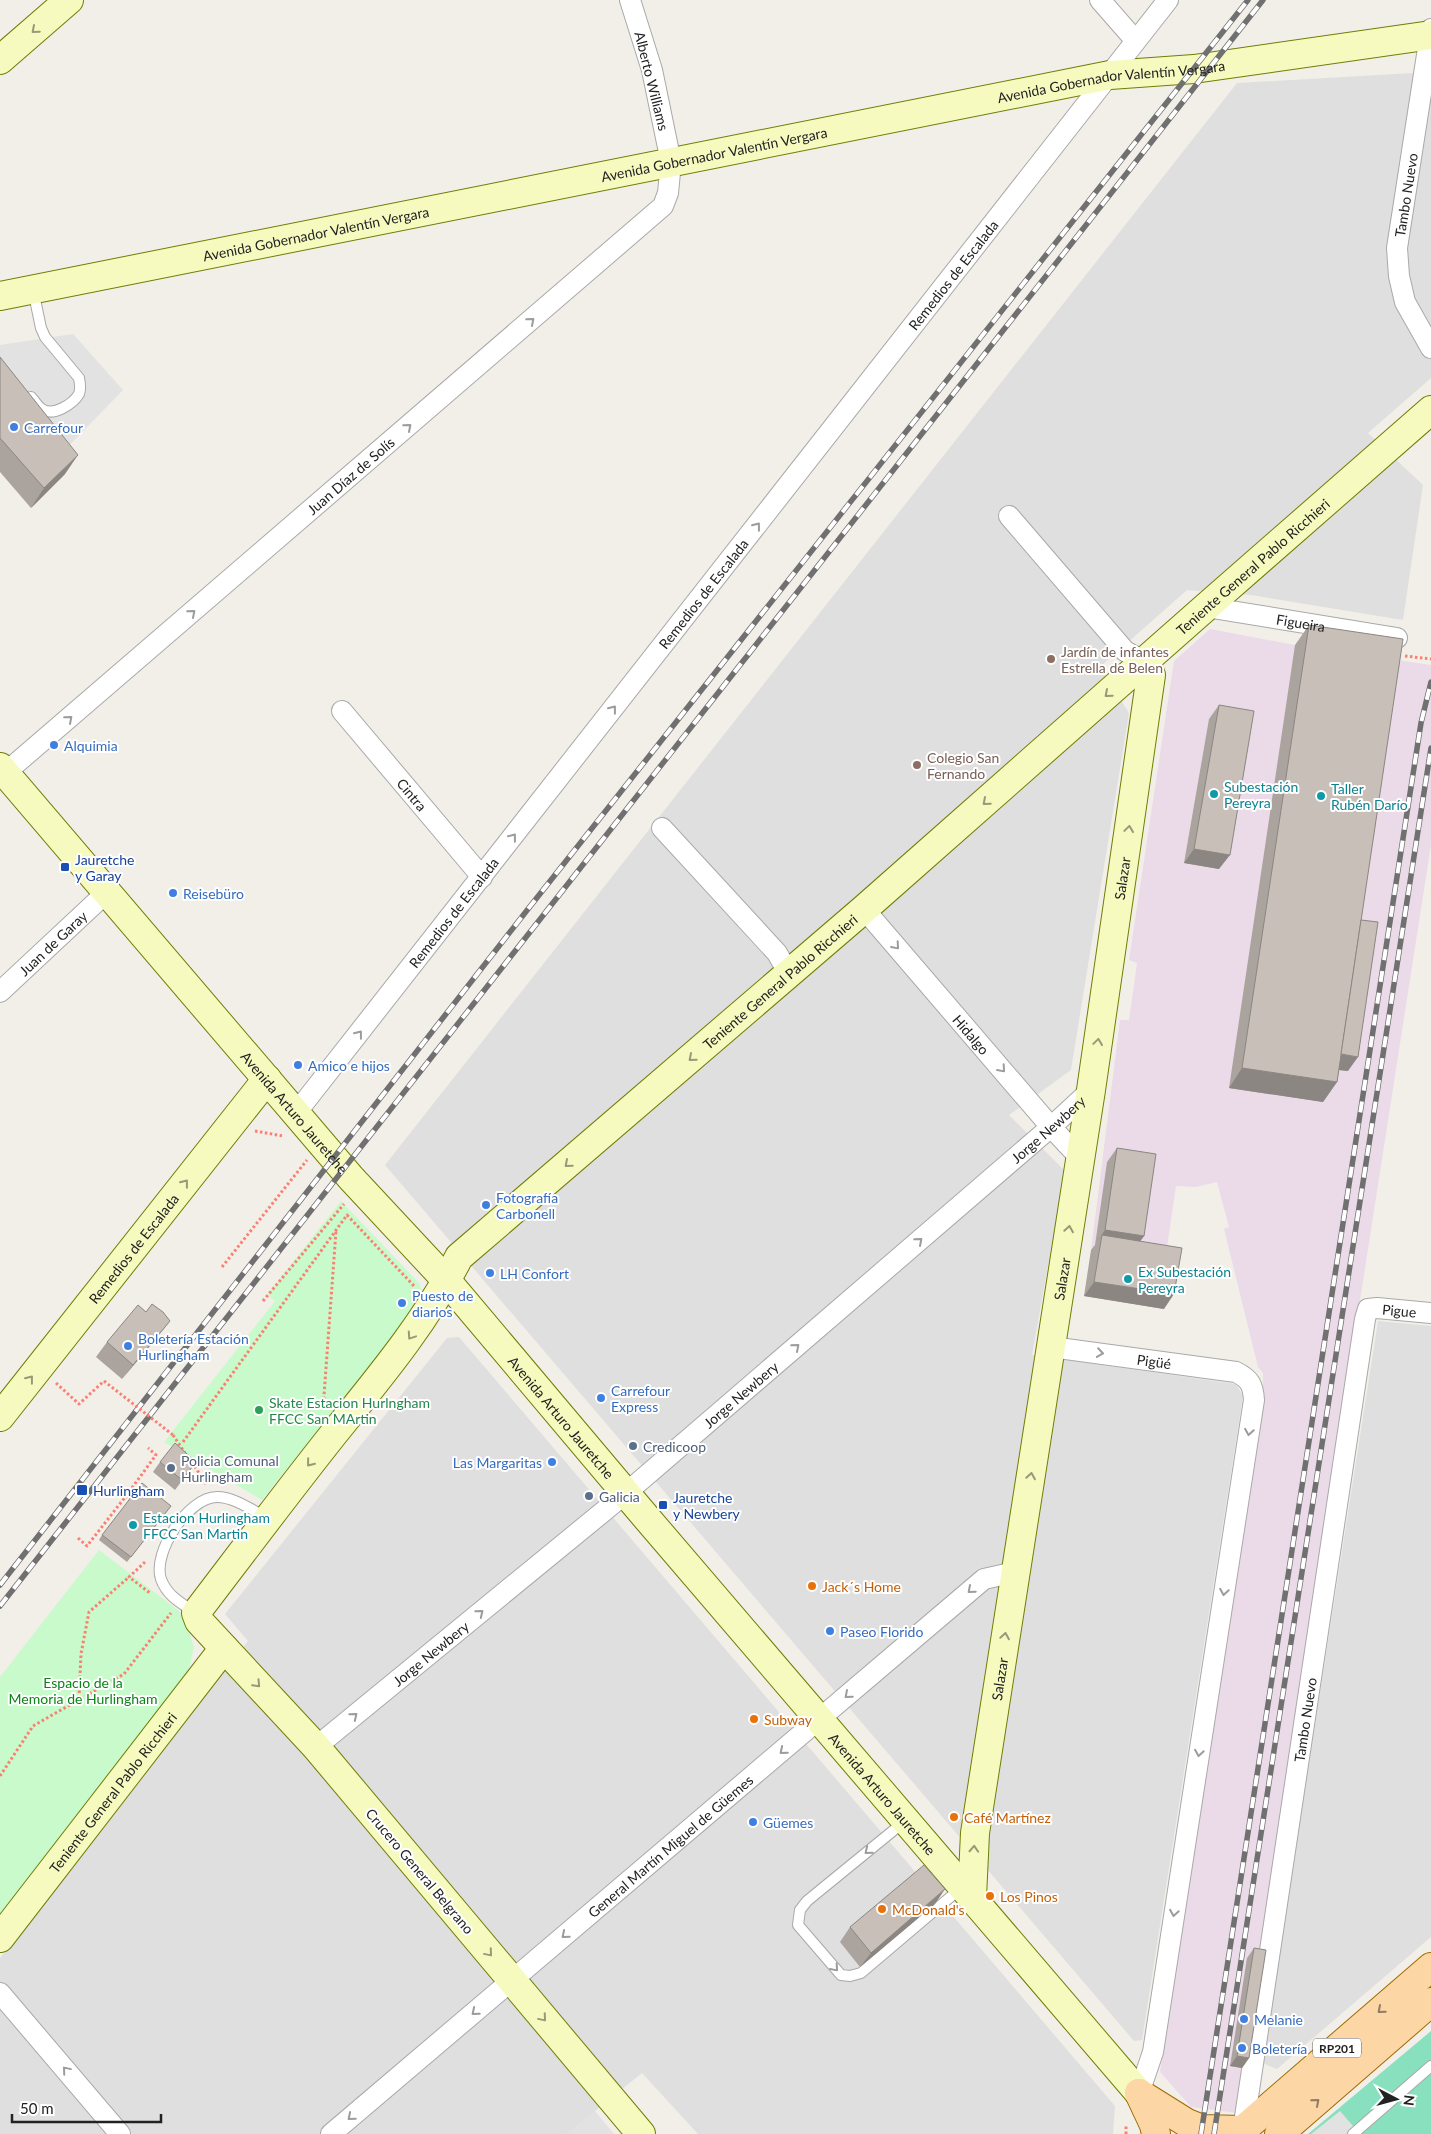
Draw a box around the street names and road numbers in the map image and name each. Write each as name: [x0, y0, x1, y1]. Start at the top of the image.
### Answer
street label: Alberto Williams: [631, 30, 673, 132]
street label: Avenida Gobernador Valentín Vergara: [996, 56, 1226, 106]
street label: Avenida Gobernador Valentín Vergara: [599, 123, 829, 185]
street label: Tambo Nuevo: [1391, 152, 1421, 238]
street label: Avenida Gobernador Valentín Vergara: [201, 202, 430, 264]
street label: Remedios de Escalada: [904, 216, 1001, 333]
street label: Juan Díaz de Solís: [303, 433, 398, 518]
street label: Teniente General Pablo Ricchieri: [1172, 495, 1333, 638]
street label: Remedios de Escalada: [655, 535, 751, 652]
street label: Figueira: [1275, 610, 1326, 635]
street label: Cintra: [394, 775, 431, 814]
street label: Remedios de Escalada: [405, 854, 502, 971]
street label: Salazar: [1110, 856, 1133, 901]
street label: Juan de Garay: [15, 906, 91, 979]
street label: Teniente General Pablo Ricchieri: [699, 910, 861, 1052]
street label: Hidalgo: [950, 1011, 993, 1058]
street label: Avenida Arturo Jauretche: [238, 1048, 352, 1177]
street label: Jorge Newbery: [1007, 1091, 1089, 1166]
street label: Remedios de Escalada: [85, 1190, 182, 1307]
street label: Salazar: [1050, 1256, 1073, 1301]
street label: Pigue: [1381, 1300, 1417, 1320]
street label: Pigüé: [1136, 1350, 1172, 1372]
street label: Avenida Arturo Jauretche: [505, 1352, 618, 1482]
street label: Jorge Newbery: [700, 1357, 782, 1431]
street label: Jorge Newbery: [389, 1617, 472, 1689]
street label: Salazar: [987, 1656, 1011, 1702]
street label: Tambo Nuevo: [1290, 1676, 1319, 1763]
street label: Teniente General Pablo Ricchieri: [45, 1709, 180, 1876]
street label: Avenida Arturo Jauretche: [826, 1729, 940, 1858]
street label: General Martín Miguel de Güemes: [584, 1771, 756, 1921]
street label: Crucero General Belgrano: [362, 1805, 478, 1937]
road number: RP201: [1313, 2039, 1361, 2058]

